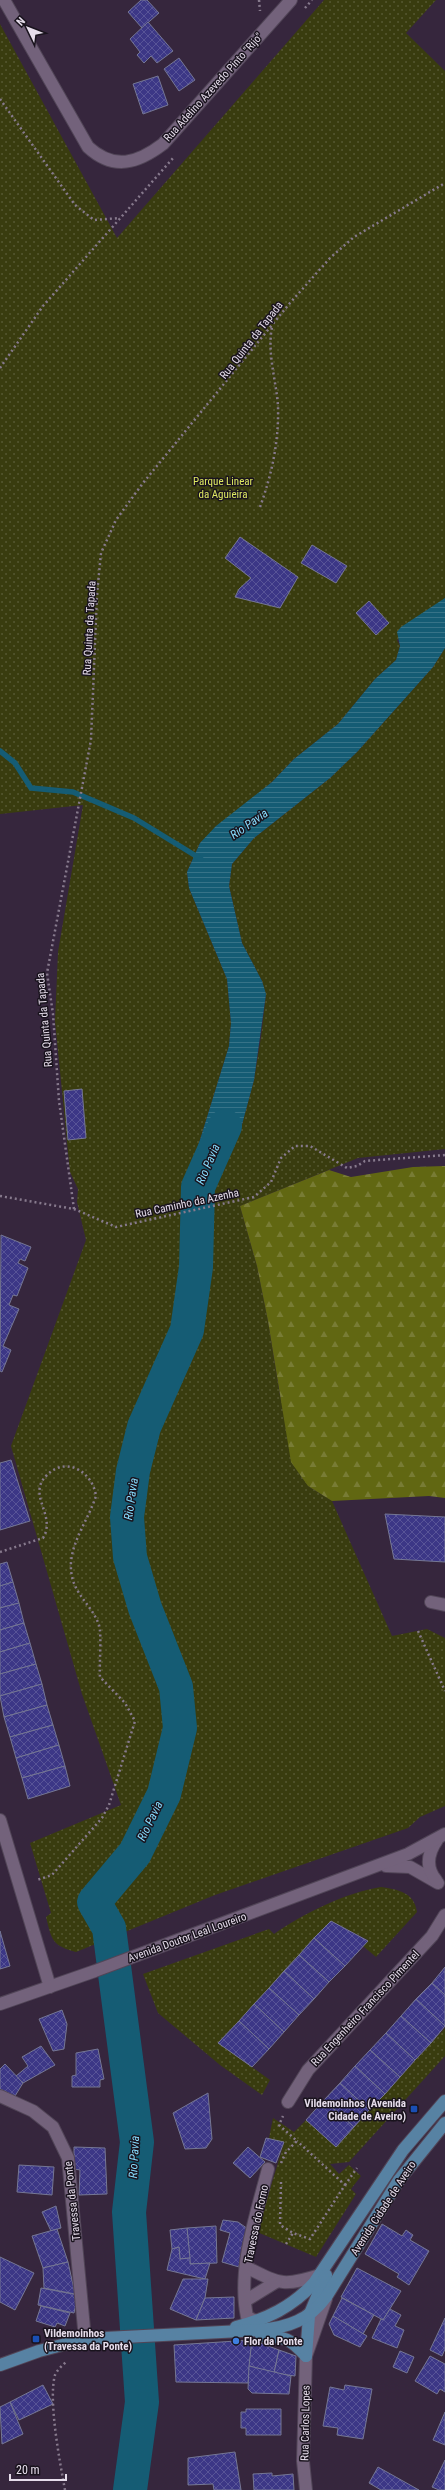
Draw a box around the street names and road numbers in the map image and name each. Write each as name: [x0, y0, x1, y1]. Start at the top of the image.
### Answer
street label: Rua Adelino Azevedo Pinto "Rijo": [161, 30, 266, 144]
street label: Rua Quinta da Tapada: [217, 299, 286, 382]
street label: Rua Quinta da Tapada: [81, 580, 98, 676]
street label: Rua Quinta da Tapada: [34, 972, 55, 1068]
street label: Rua Caminho da Azenha: [134, 1186, 240, 1221]
street label: Avenida Doutor Leal Loureiro: [126, 1910, 249, 1965]
street label: Rua Engenheiro Francisco Pimentel: [308, 1948, 422, 2069]
street label: Avenida Cidade de Aveiro: [348, 2158, 419, 2258]
street label: Travessa da Ponte: [62, 2161, 83, 2241]
street label: Travessa do Forno: [242, 2183, 271, 2264]
street label: Rua Carlos Lopes: [298, 2385, 313, 2461]

